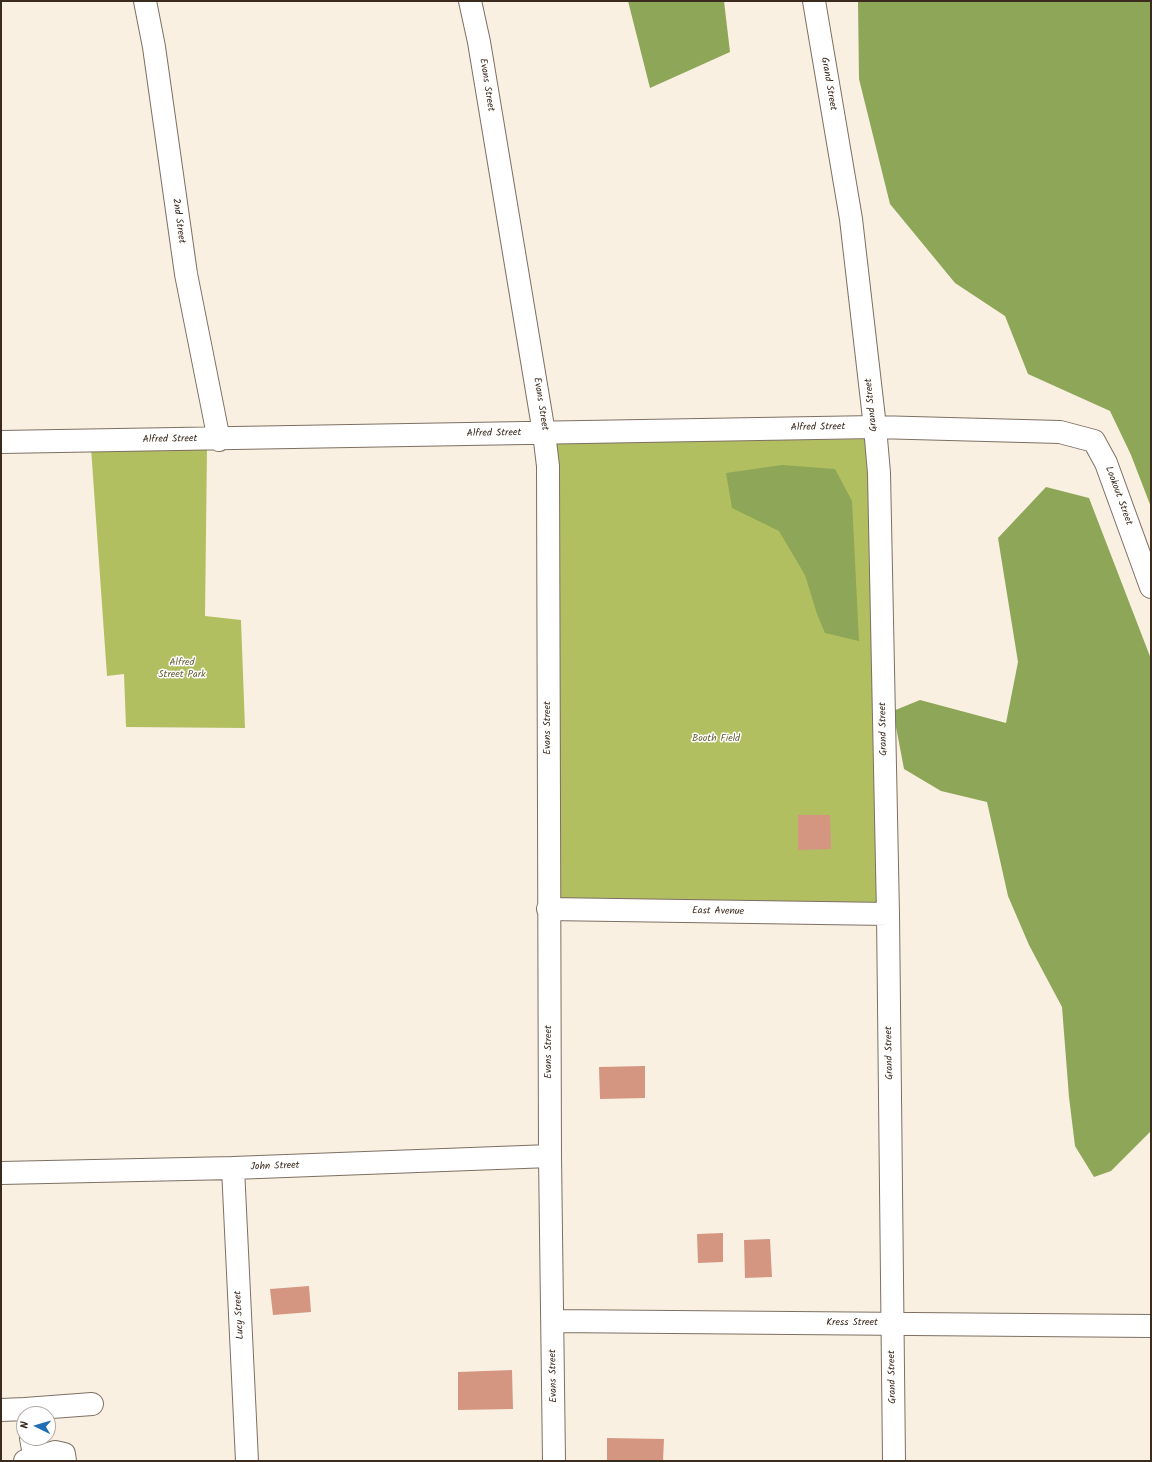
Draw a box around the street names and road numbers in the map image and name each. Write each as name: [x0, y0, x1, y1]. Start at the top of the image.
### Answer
street label: Grand Street: [817, 56, 839, 112]
street label: Evans Street: [476, 58, 496, 112]
street label: 2nd Street: [169, 198, 187, 244]
street label: Evans Street: [530, 377, 550, 431]
street label: Grand Street: [863, 378, 881, 432]
street label: Alfred Street: [791, 422, 845, 434]
street label: Alfred Street: [467, 428, 521, 440]
street label: Alfred Street: [143, 434, 197, 446]
street label: Lookout Street: [1102, 465, 1134, 527]
street label: Evans Street: [542, 701, 554, 755]
street label: Grand Street: [878, 702, 890, 756]
street label: East Avenue: [692, 906, 744, 918]
street label: Evans Street: [543, 1025, 555, 1079]
street label: Grand Street: [884, 1026, 896, 1080]
street label: John Street: [250, 1160, 300, 1174]
street label: Lucy Street: [233, 1290, 247, 1340]
street label: Kress Street: [826, 1317, 878, 1329]
street label: Evans Street: [548, 1349, 560, 1403]
street label: Grand Street: [887, 1350, 899, 1404]

